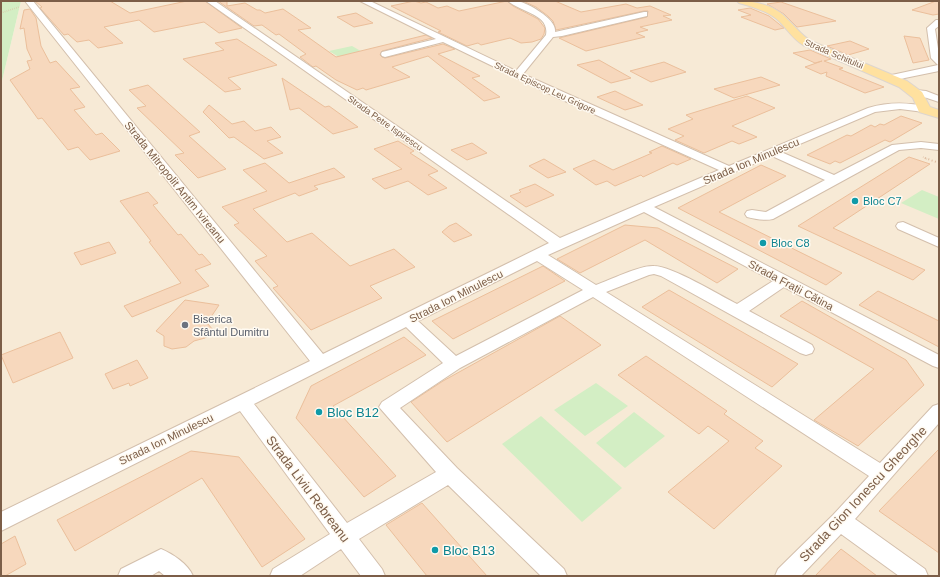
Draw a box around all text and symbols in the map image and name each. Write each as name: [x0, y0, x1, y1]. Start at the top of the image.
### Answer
street label: Strada Schitului: [803, 37, 865, 71]
street label: Strada Episcop Leu Grigore: [493, 60, 597, 116]
street label: Strada Petre Ispirescu: [346, 93, 424, 153]
street label: Strada Mitropolit Antim Ivireanu: [122, 119, 228, 245]
street label: Strada Ion Minulescu: [701, 135, 801, 187]
place label: Bloc C7: [863, 195, 902, 207]
marker: Bloc C7: [850, 196, 860, 206]
place label: Bloc C8: [771, 237, 810, 249]
marker: Bloc C8: [758, 238, 768, 248]
street label: Strada Frații Cătina: [746, 257, 836, 313]
street label: Strada Ion Minulescu: [407, 267, 505, 325]
place label: Biserica Sfântul Dumitru: [193, 313, 269, 338]
marker: Biserica Sfântul Dumitru: [180, 320, 190, 330]
place label: Bloc B12: [327, 405, 379, 420]
marker: Bloc B12: [314, 407, 324, 417]
street label: Strada Ion Minulescu: [117, 411, 215, 467]
street label: Strada Gion Ionescu Gheorghe: [796, 423, 930, 565]
street label: Strada Liviu Rebreanu: [263, 433, 353, 545]
place label: Bloc B13: [443, 543, 495, 558]
marker: Bloc B13: [430, 545, 440, 555]

